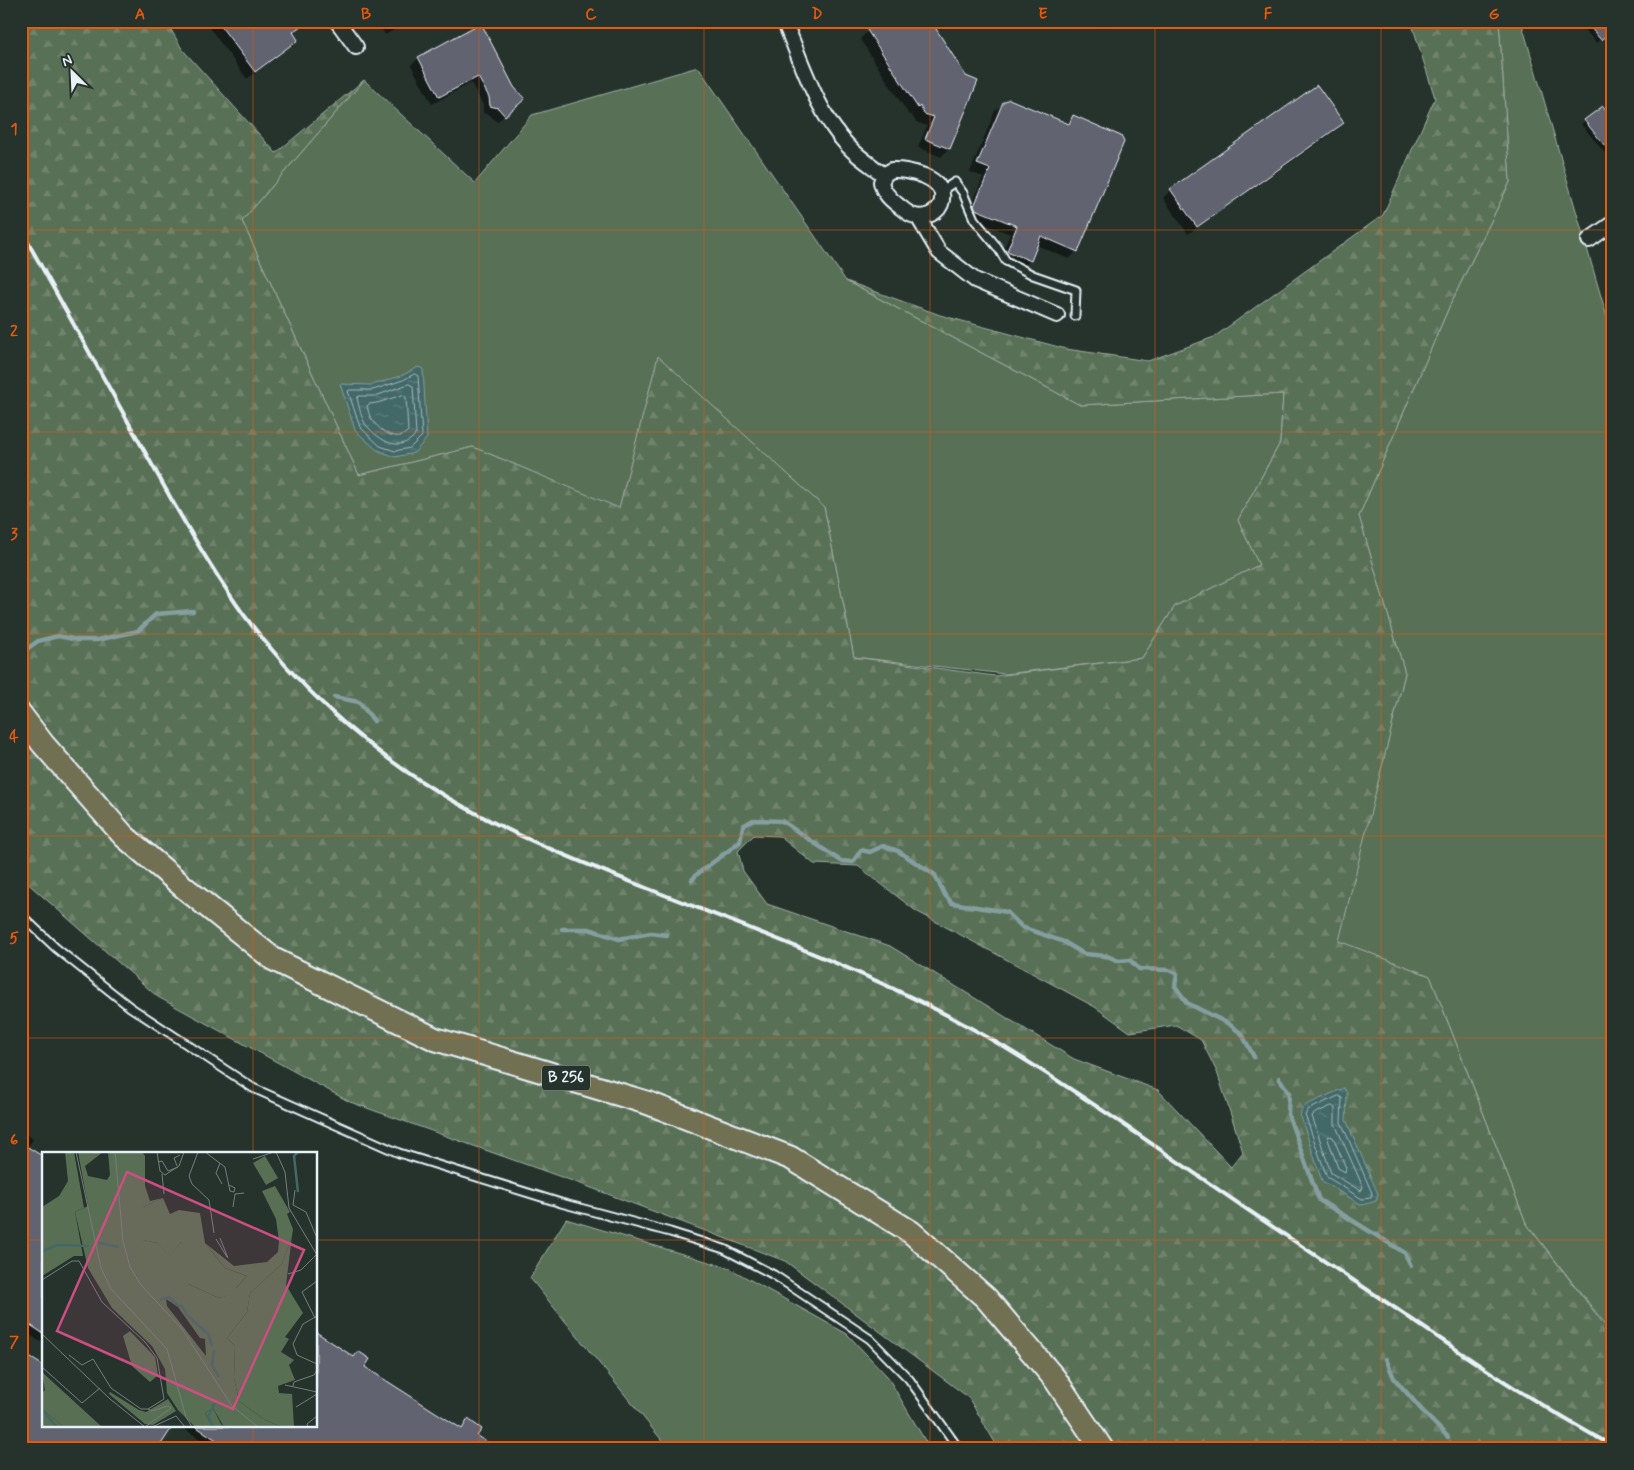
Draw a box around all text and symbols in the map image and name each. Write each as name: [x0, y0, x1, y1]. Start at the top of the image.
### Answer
text: A: [135, 4, 145, 25]
text: B: [361, 4, 371, 25]
text: C: [585, 4, 597, 25]
text: D: [811, 4, 823, 25]
text: E: [1038, 4, 1048, 25]
text: F: [1264, 4, 1273, 25]
text: G: [1489, 4, 1500, 25]
north arrow: [48, 48, 98, 98]
text: N: [59, 51, 75, 71]
text: 1: [10, 119, 18, 140]
text: 2: [10, 321, 18, 342]
text: 3: [10, 524, 18, 545]
text: 4: [9, 726, 19, 747]
text: 5: [9, 928, 19, 949]
road number: B 256: [542, 1066, 590, 1090]
text: 6: [10, 1130, 18, 1151]
inset map: [42, 1152, 318, 1428]
text: 7: [9, 1332, 19, 1353]

